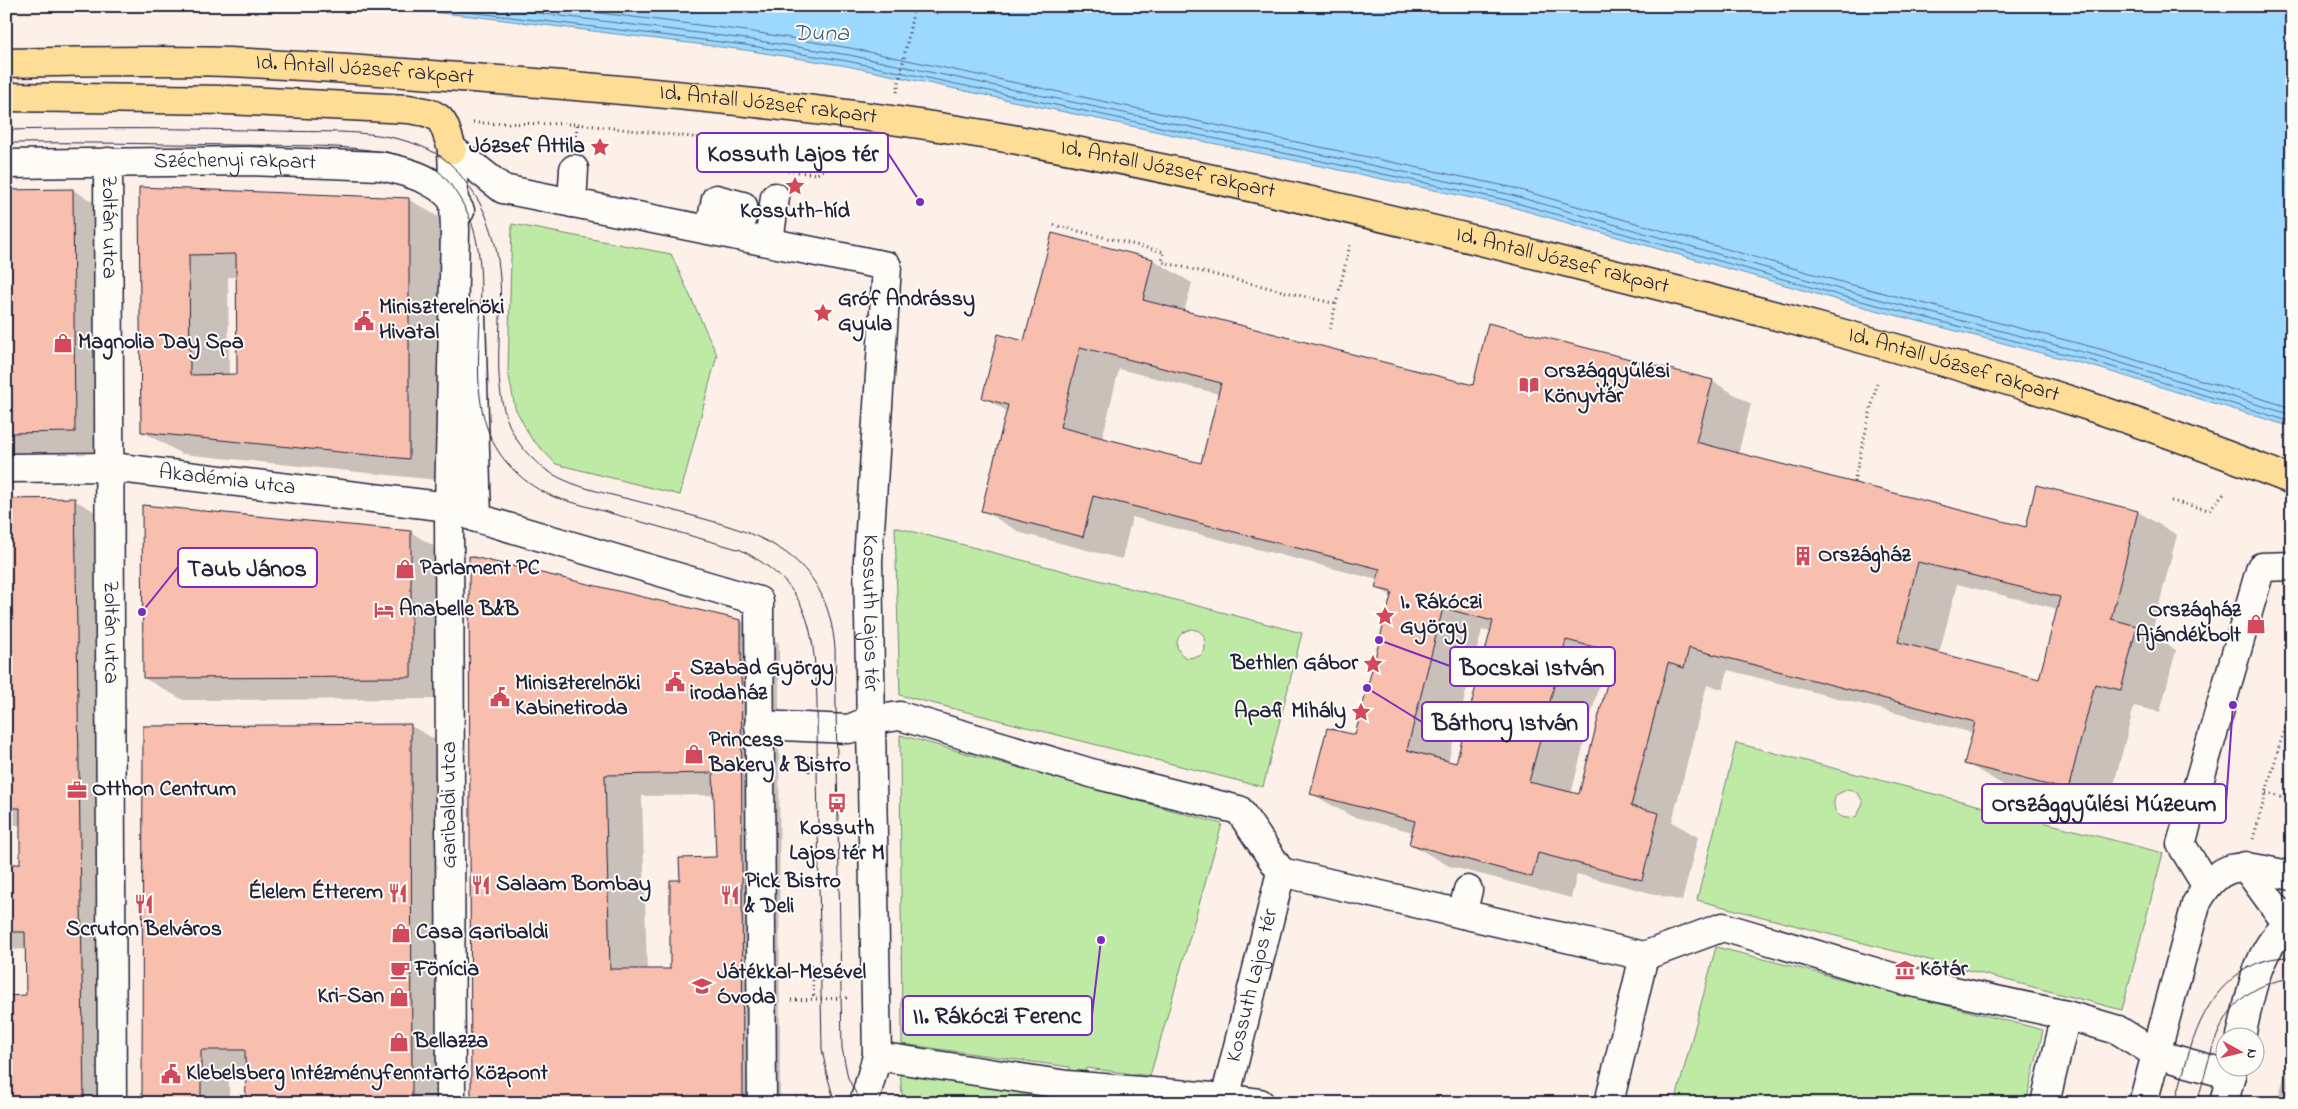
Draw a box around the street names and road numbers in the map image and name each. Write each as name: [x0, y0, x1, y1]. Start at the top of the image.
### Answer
street label: Id. Antall József rakpart: [255, 47, 476, 94]
street label: Id. Antall József rakpart: [658, 77, 880, 134]
street label: Id. Antall József rakpart: [1058, 132, 1279, 208]
street label: Széchenyi rakpart: [154, 145, 317, 180]
street label: Zoltán utca: [92, 175, 124, 279]
street label: Id. Antall József rakpart: [1452, 219, 1673, 304]
street label: Id. Antall József rakpart: [1844, 320, 2064, 412]
street label: Akadémia utca: [157, 457, 297, 505]
street label: Kossuth Lajos tér: [852, 533, 886, 692]
street label: Zoltán utca: [94, 580, 126, 684]
street label: Garibaldi utca: [434, 741, 466, 869]
street label: Kossuth Lajos tér: [1219, 905, 1287, 1066]

